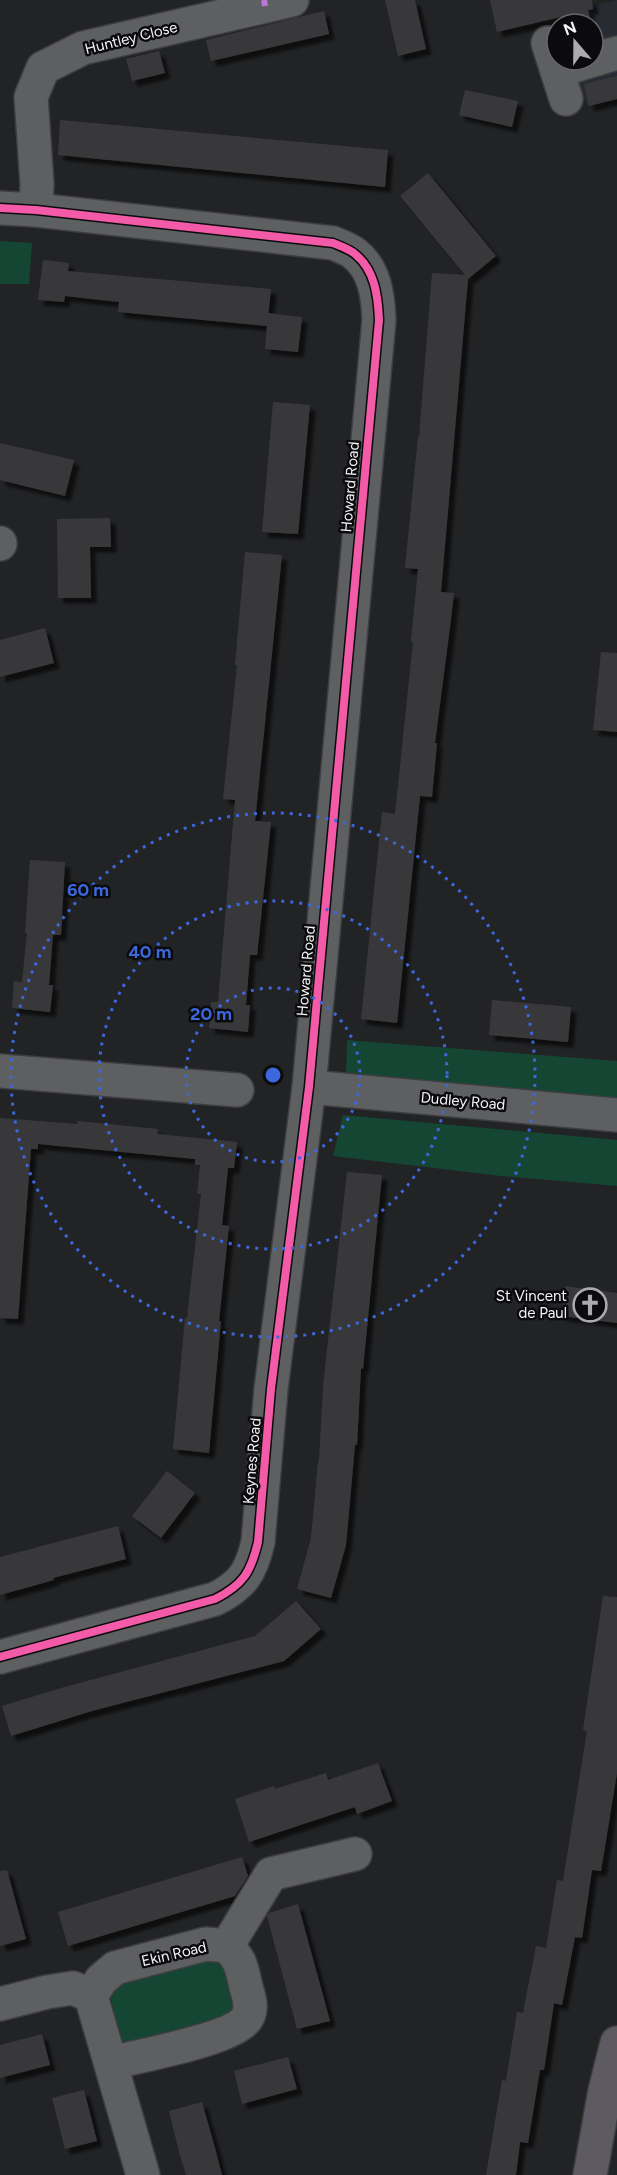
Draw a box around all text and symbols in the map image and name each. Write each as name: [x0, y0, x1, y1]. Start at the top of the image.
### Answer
north arrow: [545, 12, 605, 72]
text: N: [561, 17, 579, 39]
street label: Huntley Close: [83, 18, 179, 58]
street label: Howard Road: [337, 441, 363, 533]
text: 60 m: [67, 879, 109, 901]
street label: Howard Road: [293, 925, 319, 1017]
text: 40 m: [128, 941, 172, 963]
text: 20 m: [190, 1003, 232, 1025]
centre of rings: [263, 1065, 283, 1085]
street label: Dudley Road: [420, 1088, 506, 1114]
place label: St Vincent de Paul: [496, 1287, 567, 1322]
church icon: St Vincent de Paul: [572, 1287, 608, 1323]
street label: Keynes Road: [239, 1417, 265, 1505]
street label: Ekin Road: [140, 1938, 208, 1970]

